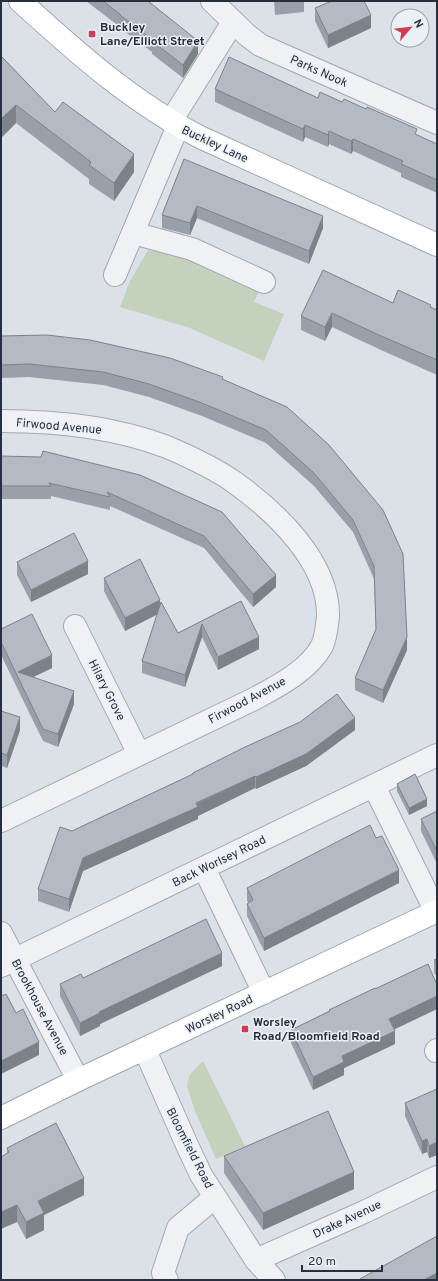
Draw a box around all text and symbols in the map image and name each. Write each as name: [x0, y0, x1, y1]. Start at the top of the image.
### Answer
north arrow: [390, 8, 430, 48]
text: N: [410, 17, 426, 31]
place label: Buckley Lane/Elliott Street: [100, 20, 205, 50]
marker: Buckley Lane/Elliott Street: [87, 29, 97, 39]
street label: Parks Nook: [287, 52, 350, 92]
street label: Buckley Lane: [179, 122, 251, 167]
street label: Firwood Avenue: [15, 415, 102, 439]
street label: Hilary Grove: [84, 657, 128, 724]
street label: Firwood Avenue: [206, 674, 289, 728]
street label: Back Worlsey Road: [170, 832, 269, 892]
street label: Brookhouse Avenue: [7, 956, 71, 1058]
street label: Worsley Road: [183, 992, 256, 1038]
place label: Worsley Road/Bloomfield Road: [253, 1015, 380, 1045]
marker: Worsley Road/Bloomfield Road: [240, 1024, 250, 1034]
street label: Bloomfield Road: [162, 1105, 216, 1192]
street label: Drake Avenue: [311, 1197, 384, 1243]
scale bar: [302, 1247, 382, 1273]
text: 20 m: [308, 1254, 336, 1270]

